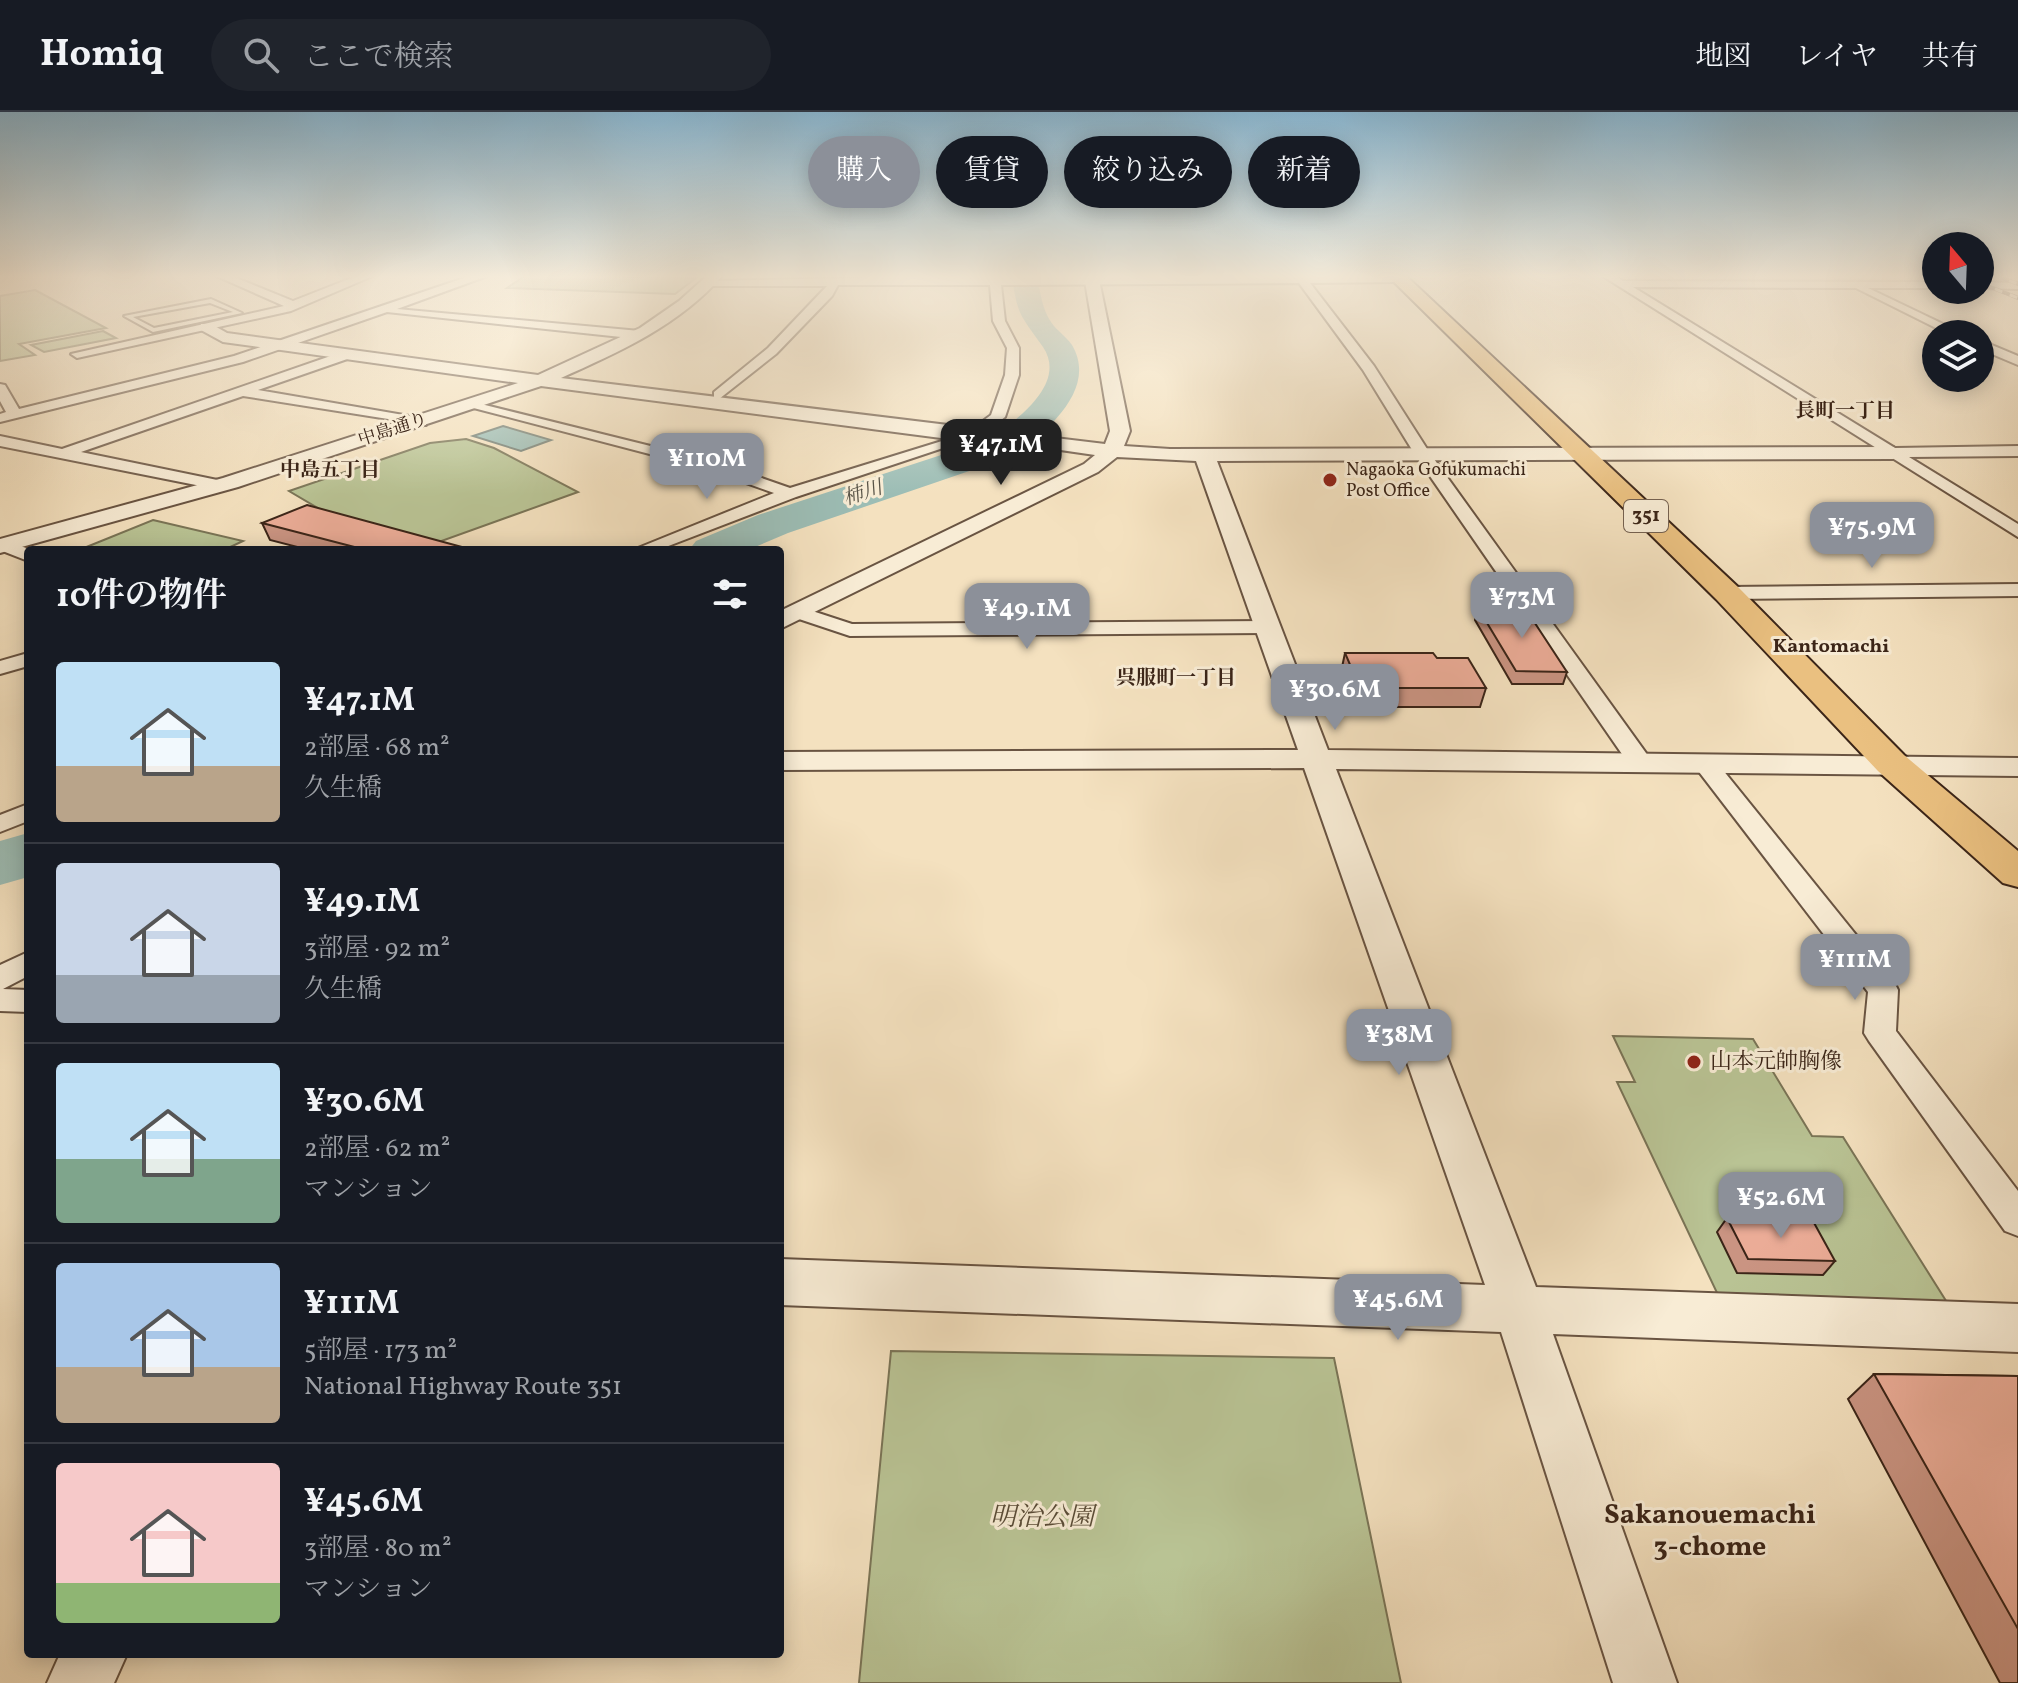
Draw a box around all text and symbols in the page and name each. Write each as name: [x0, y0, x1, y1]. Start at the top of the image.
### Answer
search box: [211, 19, 771, 91]
text: Homiq: [40, 29, 163, 82]
icon: search: [239, 33, 283, 77]
text: ここで検索: [303, 37, 453, 79]
text: 地図: [1695, 38, 1751, 77]
text: レイヤ: [1795, 38, 1878, 77]
text: 共有: [1922, 38, 1978, 77]
chip: 購入: [808, 136, 920, 208]
chip: 賃貸: [936, 136, 1048, 208]
chip: 絞り込み: [1064, 136, 1232, 208]
chip: 新着: [1248, 136, 1360, 208]
north arrow: [1922, 232, 1994, 304]
map controls: [1922, 232, 1994, 392]
button: layers: [1922, 320, 1994, 392]
district label: 長町一丁目: [1795, 398, 1895, 426]
street label: 中島通り: [355, 407, 431, 453]
pin: ¥47.1M: [936, 419, 1066, 487]
text: ¥47.1M: [959, 427, 1043, 463]
pin: ¥110M: [651, 433, 763, 501]
text: ¥110M: [668, 441, 746, 477]
district label: 中島五丁目: [280, 457, 380, 485]
place label: Nagaoka Gofukumachi Post Office: [1346, 458, 1526, 504]
marker: Nagaoka Gofukumachi Post Office: [1321, 471, 1339, 489]
water label: 柿川: [840, 474, 888, 513]
road number: 351: [1624, 500, 1668, 532]
pin: ¥75.9M: [1807, 502, 1937, 570]
text: ¥75.9M: [1828, 510, 1916, 546]
icon: filters: [708, 572, 752, 616]
pin: ¥73M: [1475, 572, 1569, 640]
text: 10件の物件: [56, 574, 227, 621]
text: ¥73M: [1489, 580, 1555, 616]
pin: ¥49.1M: [962, 583, 1092, 651]
text: ¥49.1M: [983, 591, 1071, 627]
district label: Kantomachi: [1773, 633, 1889, 661]
pin: ¥30.6M: [1270, 664, 1400, 732]
district label: 呉服町一丁目: [1116, 665, 1236, 693]
text: ¥30.6M: [1289, 672, 1381, 708]
text: ¥47.1M: [304, 678, 415, 725]
icon: home: [120, 694, 216, 790]
text: 2部屋 · 68 m²: [304, 730, 450, 766]
text: 久生橋: [304, 771, 382, 807]
text: ¥49.1M: [304, 879, 420, 926]
icon: home: [120, 895, 216, 991]
text: 3部屋 · 92 m²: [304, 931, 450, 967]
pin: ¥111M: [1799, 934, 1911, 1002]
text: ¥111M: [1819, 942, 1891, 978]
text: 久生橋: [304, 972, 382, 1008]
pin: ¥38M: [1352, 1009, 1446, 1077]
text: ¥38M: [1365, 1017, 1433, 1053]
place label: 山本元帥胸像: [1710, 1047, 1842, 1078]
marker: 山本元帥胸像: [1685, 1053, 1703, 1071]
text: ¥30.6M: [304, 1079, 424, 1126]
icon: home: [120, 1095, 216, 1191]
text: 2部屋 · 62 m²: [304, 1131, 450, 1167]
text: マンション: [304, 1172, 433, 1208]
pin: ¥52.6M: [1716, 1172, 1846, 1240]
text: ¥52.6M: [1736, 1180, 1826, 1216]
pin: ¥45.6M: [1333, 1274, 1463, 1342]
text: ¥111M: [304, 1281, 399, 1328]
text: ¥45.6M: [1352, 1282, 1444, 1318]
icon: home: [120, 1295, 216, 1391]
text: 5部屋 · 173 m²: [304, 1333, 457, 1369]
text: National Highway Route 351: [304, 1369, 622, 1405]
text: ¥45.6M: [304, 1479, 423, 1526]
icon: home: [120, 1495, 216, 1591]
district label: Sakanouemachi 3-chome: [1604, 1496, 1816, 1567]
park label: 明治公園: [990, 1500, 1098, 1536]
text: 3部屋 · 80 m²: [304, 1531, 452, 1567]
text: マンション: [304, 1572, 433, 1608]

